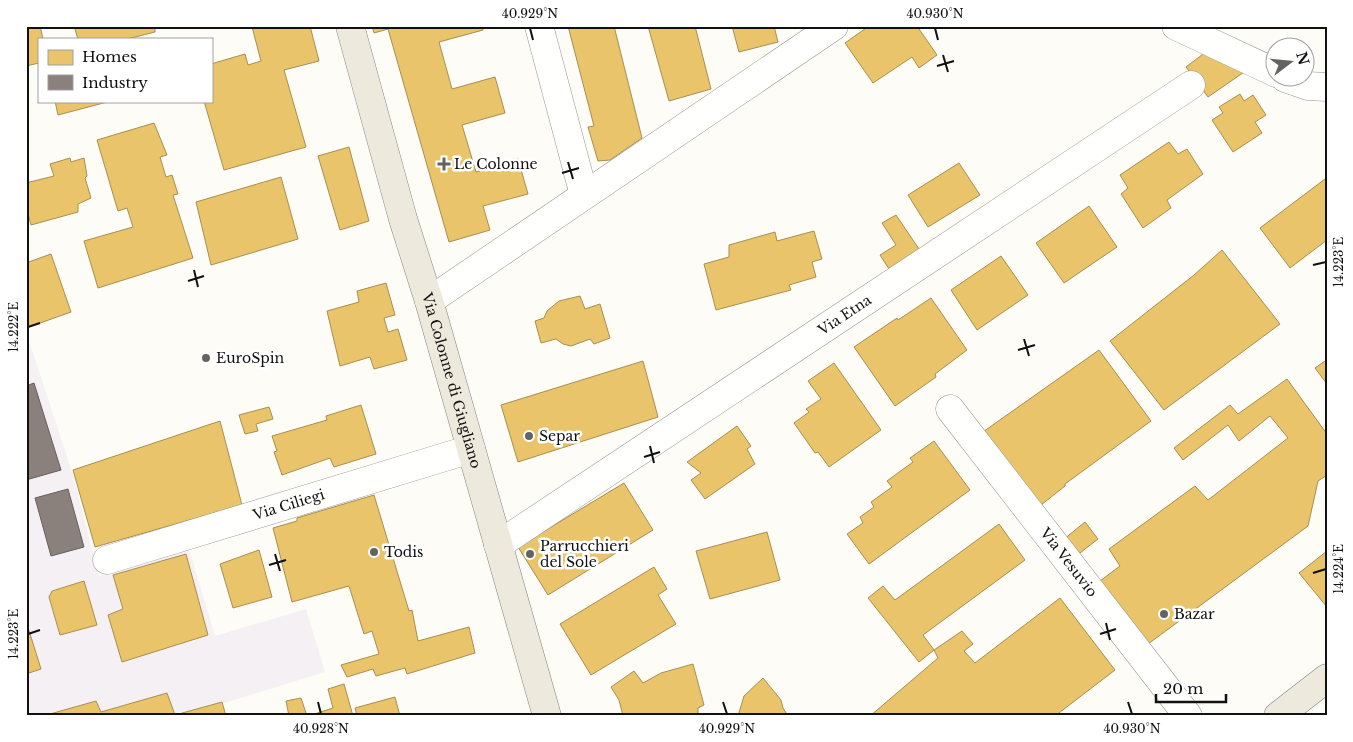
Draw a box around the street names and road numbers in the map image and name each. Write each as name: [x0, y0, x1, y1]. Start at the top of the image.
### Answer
street label: Via Colonne di Giugliano: [418, 290, 485, 471]
street label: Via Etna: [814, 291, 875, 340]
street label: Via Ciliegi: [250, 485, 327, 524]
street label: Via Vesuvio: [1036, 523, 1101, 601]

